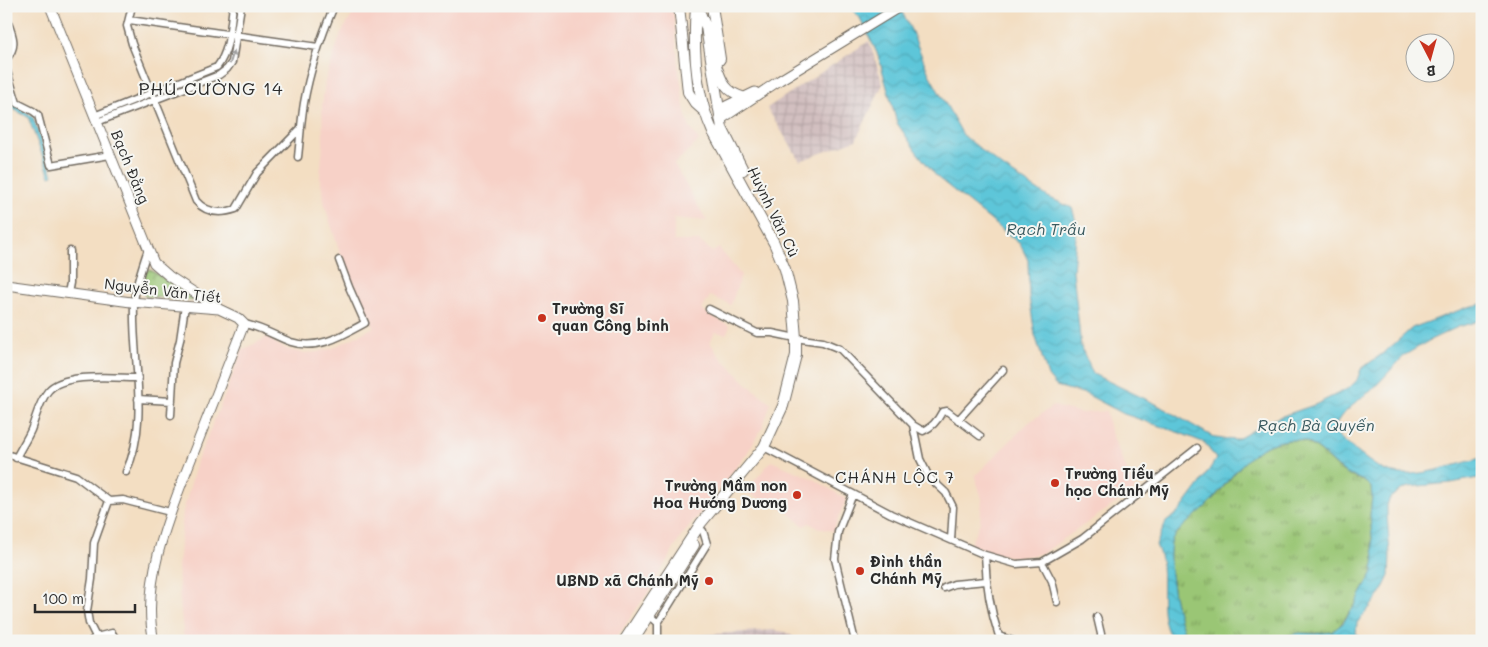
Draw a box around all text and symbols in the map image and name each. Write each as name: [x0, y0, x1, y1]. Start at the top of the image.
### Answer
north arrow: [1406, 32, 1456, 82]
one-way arrow: [228, 50, 236, 65]
text: B: [1426, 61, 1437, 81]
district label: PHÚ CƯỜNG 14: [138, 76, 284, 100]
street label: Bạch Đằng: [107, 127, 155, 207]
street label: Huỳnh Văn Cù: [743, 163, 804, 260]
water label: Rạch Trầu: [1006, 218, 1086, 239]
street label: Nguyễn Văn Tiết: [103, 273, 223, 307]
place label: Trường Sĩ quan Công binh: [552, 298, 669, 335]
marker: Trường Sĩ quan Công binh: [536, 312, 548, 324]
water label: Rạch Bà Quyến: [1257, 414, 1375, 435]
place label: Trường Tiểu học Chánh Mỹ: [1065, 463, 1169, 500]
district label: CHÁNH LỘC 7: [835, 466, 955, 487]
place label: Trường Mầm non Hoa Hướng Dương: [652, 475, 787, 512]
marker: Trường Tiểu học Chánh Mỹ: [1049, 477, 1061, 489]
marker: Trường Mầm non Hoa Hướng Dương: [791, 489, 803, 501]
place label: Đình thần Chánh Mỹ: [870, 551, 942, 588]
marker: Đình thần Chánh Mỹ: [854, 565, 866, 577]
place label: UBND xã Chánh Mỹ: [556, 570, 699, 590]
marker: UBND xã Chánh Mỹ: [703, 575, 715, 587]
scale bar: [35, 582, 135, 614]
text: 100 m: [42, 588, 84, 608]

